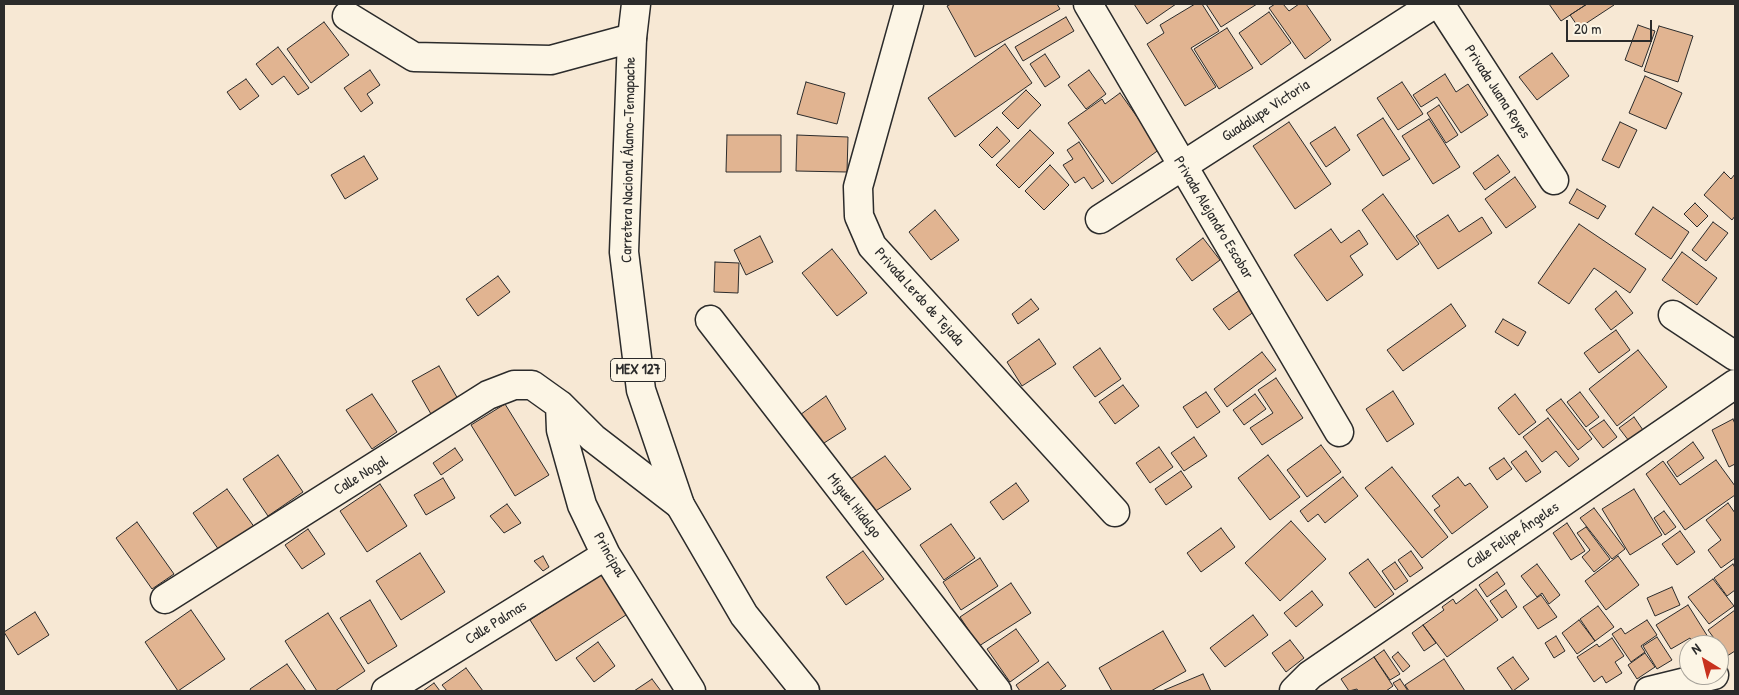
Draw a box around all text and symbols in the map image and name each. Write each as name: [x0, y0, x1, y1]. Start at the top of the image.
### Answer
scale bar: [1569, 10, 1655, 42]
text: 20 m: [1574, 18, 1601, 39]
street label: Privada Juana Reyes: [1460, 42, 1534, 142]
street label: Carretera Nacional Álamo-Temapache: [618, 57, 640, 263]
street label: Guadalupe Victoria: [1219, 76, 1313, 146]
street label: Privada Alejandro Escobar: [1169, 153, 1257, 283]
street label: Privada Lerdo de Tejada: [870, 244, 968, 350]
road number: MEX 127: [610, 358, 666, 382]
street label: Calle Nogal: [331, 452, 391, 500]
street label: Miguel Hidalgo: [823, 470, 885, 542]
street label: Calle Felipe Ángeles: [1464, 499, 1562, 573]
street label: Principal: [589, 529, 629, 581]
street label: Calle Palmas: [462, 597, 530, 649]
north arrow: [1679, 635, 1729, 685]
text: N: [1687, 638, 1704, 658]

